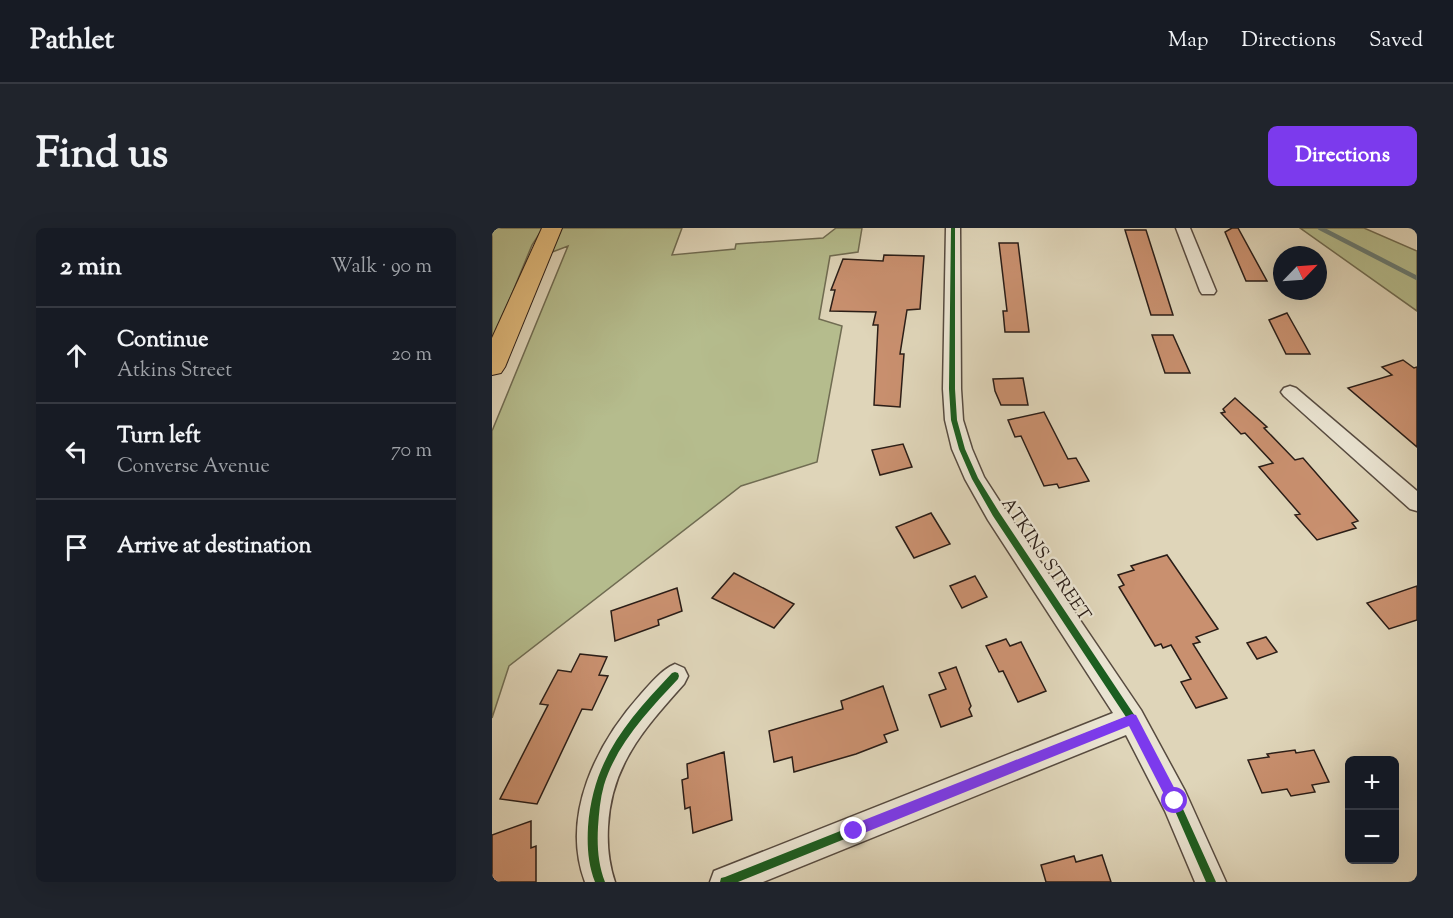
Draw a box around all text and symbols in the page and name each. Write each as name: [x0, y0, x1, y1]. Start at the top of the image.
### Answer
text: Pathlet: [30, 21, 114, 61]
text: Map: [1168, 26, 1208, 56]
text: Directions: [1241, 26, 1336, 56]
text: Saved: [1369, 26, 1423, 56]
text: Find us: [36, 126, 168, 186]
button: Directions: [1268, 126, 1417, 186]
north arrow: [1273, 246, 1327, 300]
text: 2 min: [60, 249, 122, 286]
text: Walk · 90 m: [330, 253, 432, 282]
text: Continue: [117, 325, 208, 357]
icon: ahead: [60, 339, 93, 372]
text: 20 m: [391, 341, 432, 370]
text: Atkins Street: [117, 357, 232, 386]
text: Turn left: [117, 421, 200, 453]
icon: left: [60, 435, 93, 468]
text: 70 m: [391, 437, 432, 466]
text: Converse Avenue: [117, 453, 270, 482]
street label: ATKINS STREET: [994, 493, 1096, 627]
icon: arrive: [60, 531, 93, 564]
text: Arrive at destination: [117, 531, 312, 563]
map controls: [1345, 756, 1399, 864]
button: +: [1345, 756, 1399, 810]
route start: [1161, 787, 1187, 813]
button: −: [1345, 810, 1399, 864]
route end: [840, 817, 866, 843]

